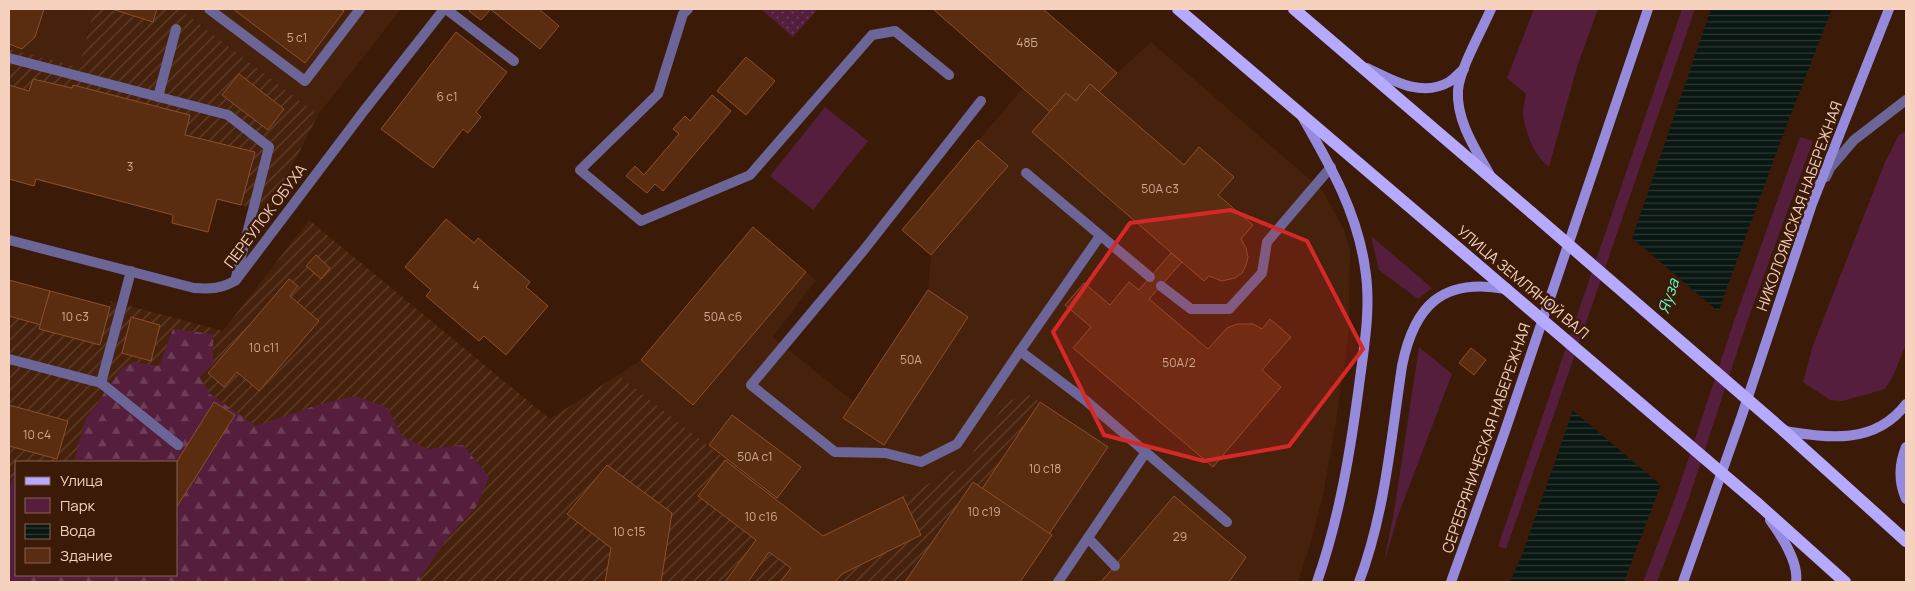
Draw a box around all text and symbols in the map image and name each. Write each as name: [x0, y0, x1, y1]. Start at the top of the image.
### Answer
house number: 5 с1: [287, 29, 307, 46]
house number: 48Б: [1016, 34, 1038, 51]
house number: 6 с1: [436, 88, 458, 105]
street label: НИКОЛОЯМСКАЯ НАБЕРЕЖНАЯ: [1751, 98, 1847, 314]
house number: 3: [127, 158, 133, 175]
street label: ПЕРЕУЛОК ОБУХА: [219, 159, 311, 272]
house number: 50А с3: [1141, 180, 1179, 197]
street label: УЛИЦА ЗЕМЛЯНОЙ ВАЛ: [1452, 220, 1594, 344]
water label: Яуза: [1652, 275, 1685, 316]
house number: 4: [472, 277, 480, 294]
house number: 10 с3: [61, 308, 89, 325]
house number: 50А с6: [704, 308, 742, 325]
street label: СЕРЕБРЯНИЧЕСКАЯ НАБЕРЕЖНАЯ: [1437, 320, 1535, 556]
house number: 10 с11: [249, 339, 279, 356]
house number: 50А: [900, 351, 922, 368]
house number: 50А/2: [1162, 354, 1196, 371]
house number: 10 с4: [23, 426, 51, 443]
house number: 50А с1: [737, 448, 773, 465]
house number: 10 с18: [1029, 460, 1061, 477]
legend: [15, 461, 178, 576]
text: Улица: [60, 470, 103, 491]
text: Парк: [60, 495, 96, 516]
house number: 10 с19: [967, 503, 1001, 520]
house number: 10 с16: [744, 508, 778, 525]
text: Вода: [60, 520, 95, 541]
house number: 10 с15: [613, 523, 645, 540]
house number: 29: [1173, 528, 1187, 545]
text: Здание: [60, 545, 113, 566]

